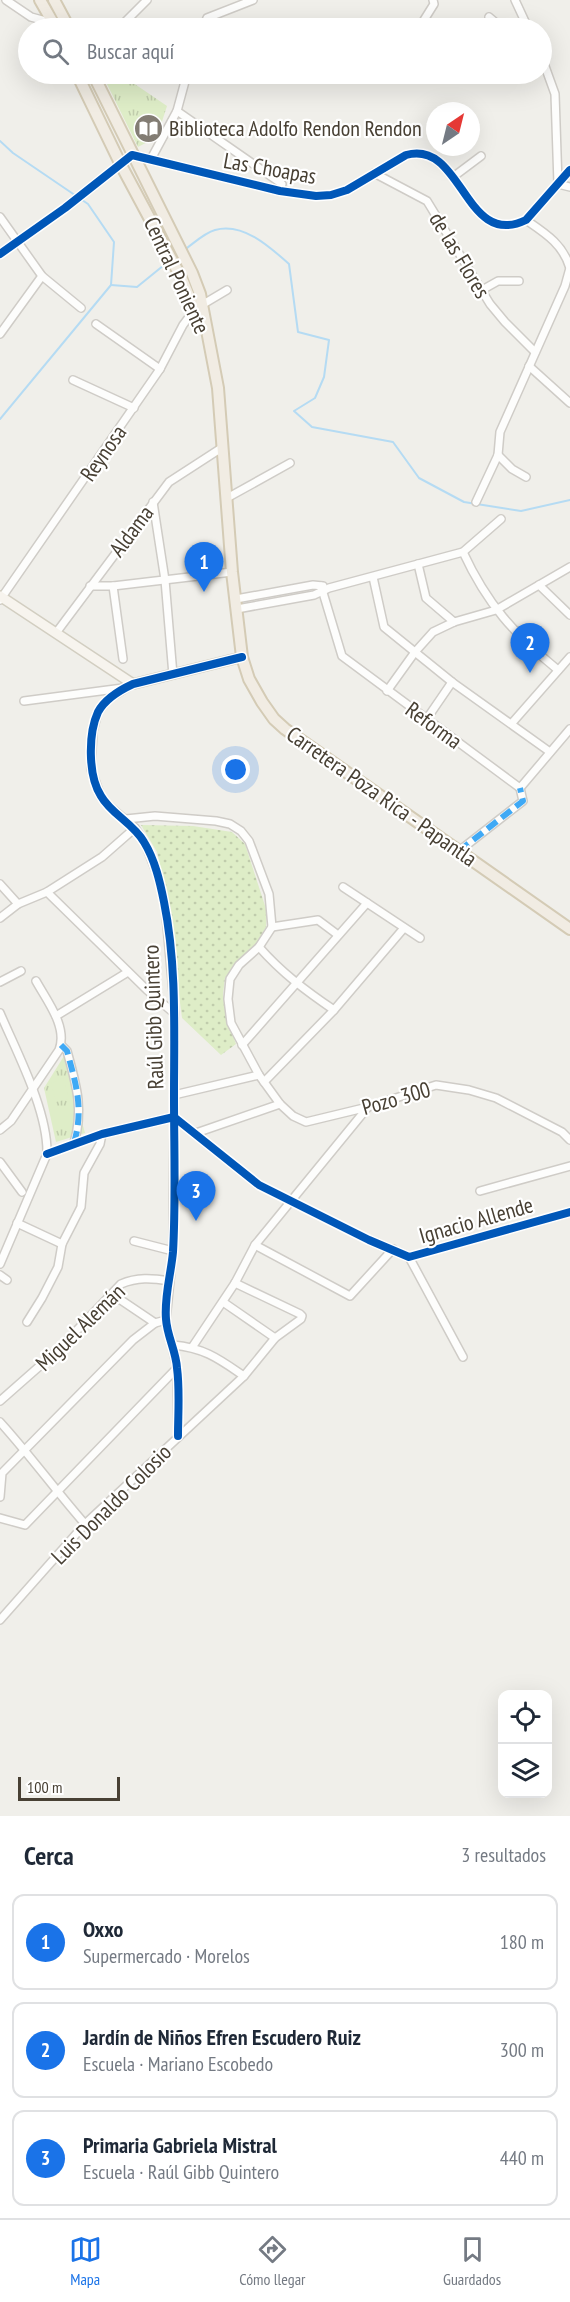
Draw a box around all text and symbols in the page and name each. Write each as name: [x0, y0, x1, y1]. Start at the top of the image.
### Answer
search box: [18, 18, 552, 84]
icon: search: [39, 35, 72, 68]
text: Buscar aquí: [87, 37, 174, 65]
north arrow: [426, 102, 480, 156]
library icon: Biblioteca Adolfo Rendon Rendon: [132, 112, 164, 144]
place label: Biblioteca Adolfo Rendon Rendon: [169, 114, 422, 142]
street label: Las Choapas: [221, 146, 319, 190]
street label: de las Flores: [423, 207, 497, 303]
street label: Central Poniente: [138, 212, 216, 338]
street label: Reynosa: [74, 420, 132, 486]
street label: Aldama: [103, 500, 159, 562]
pin: 1: [184, 542, 224, 592]
pin: 2: [510, 624, 550, 673]
street label: Reforma: [400, 695, 468, 755]
street label: Carretera Poza Rica - Papantla: [281, 720, 483, 872]
your location: [221, 755, 250, 784]
street label: Raúl Gibb Quintero: [136, 944, 170, 1090]
street label: Pozo 300: [358, 1075, 434, 1121]
pin: 3: [176, 1172, 216, 1221]
street label: Ignacio Allende: [416, 1190, 536, 1250]
street label: Miguel Alemán: [29, 1277, 131, 1377]
street label: Luis Donaldo Colosio: [45, 1438, 177, 1570]
map controls: [498, 1690, 552, 1798]
button: locate: [498, 1690, 552, 1744]
button: layers: [498, 1744, 552, 1798]
scale bar: [18, 1774, 120, 1802]
text: 100 m: [27, 1777, 62, 1797]
text: Cerca: [24, 1839, 74, 1872]
text: 3 resultados: [461, 1842, 546, 1868]
text: Oxxo: [83, 1915, 123, 1943]
text: 1: [41, 1929, 50, 1955]
text: 180 m: [500, 1929, 544, 1955]
text: Supermercado · Morelos: [83, 1943, 250, 1969]
text: Jardín de Niños Efren Escudero Ruiz: [83, 2023, 361, 2051]
text: 2: [41, 2037, 50, 2063]
text: 300 m: [500, 2037, 544, 2063]
text: Escuela · Mariano Escobedo: [83, 2051, 273, 2077]
text: Primaria Gabriela Mistral: [83, 2131, 277, 2159]
text: 3: [41, 2145, 50, 2171]
text: 440 m: [500, 2145, 544, 2171]
text: Escuela · Raúl Gibb Quintero: [83, 2159, 279, 2185]
tab: Mapa: [69, 2233, 102, 2289]
tab: Cómo llegar: [239, 2233, 305, 2289]
tab: Guardados: [443, 2233, 501, 2289]

